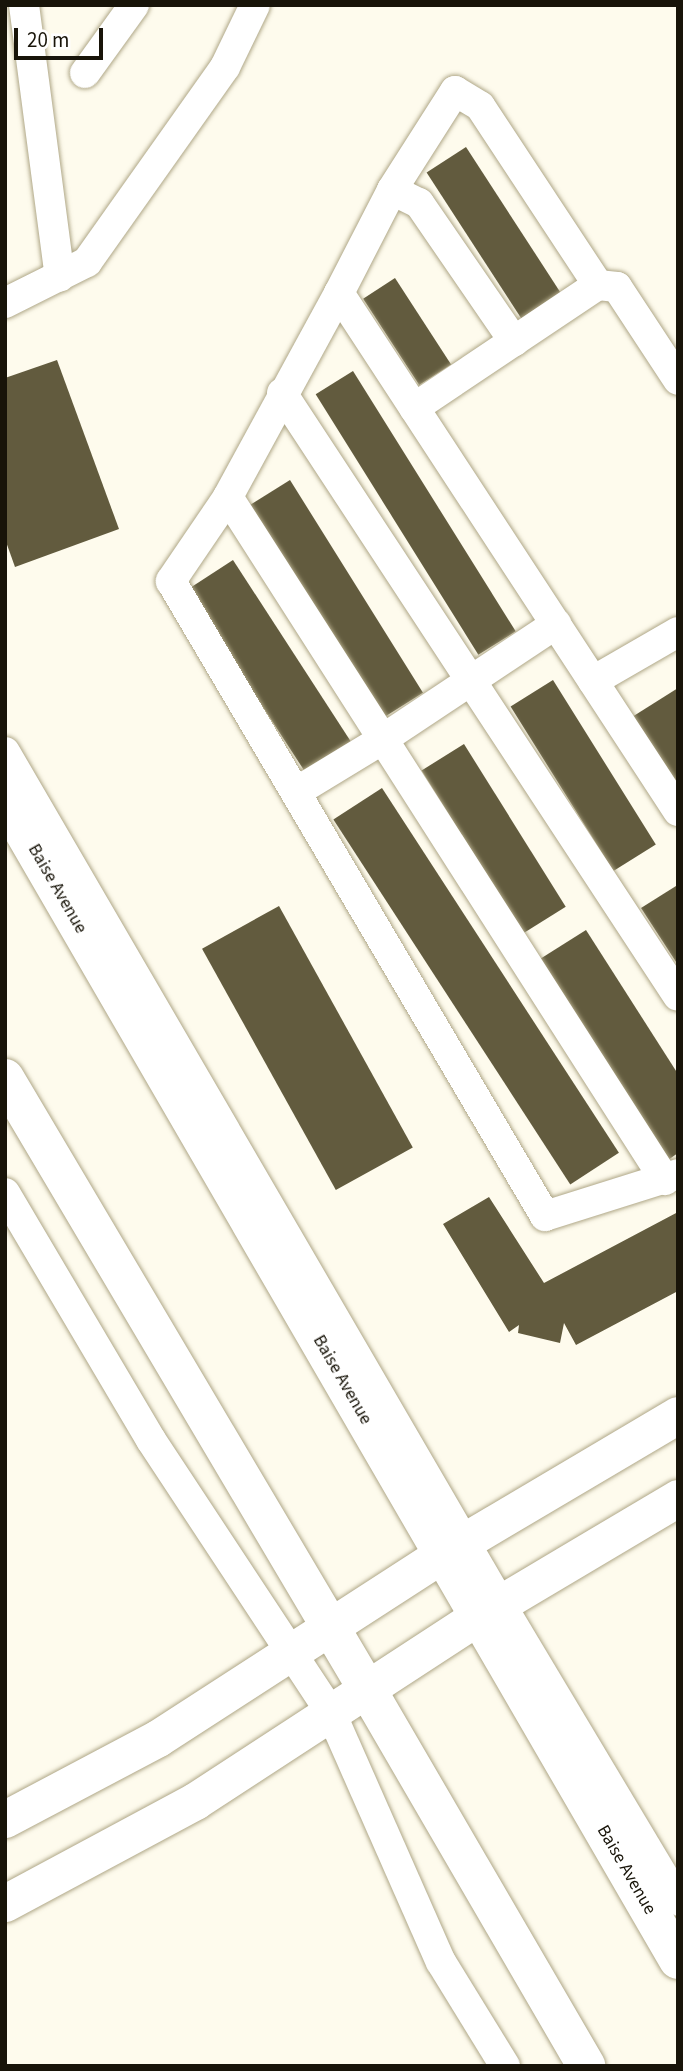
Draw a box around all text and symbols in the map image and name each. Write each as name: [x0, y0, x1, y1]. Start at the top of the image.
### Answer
scale bar: [18, 14, 107, 58]
text: 20 m: [27, 25, 69, 55]
street label: Baise Avenue: [23, 840, 91, 938]
street label: Baise Avenue: [308, 1331, 376, 1429]
street label: Baise Avenue: [592, 1821, 660, 1919]

